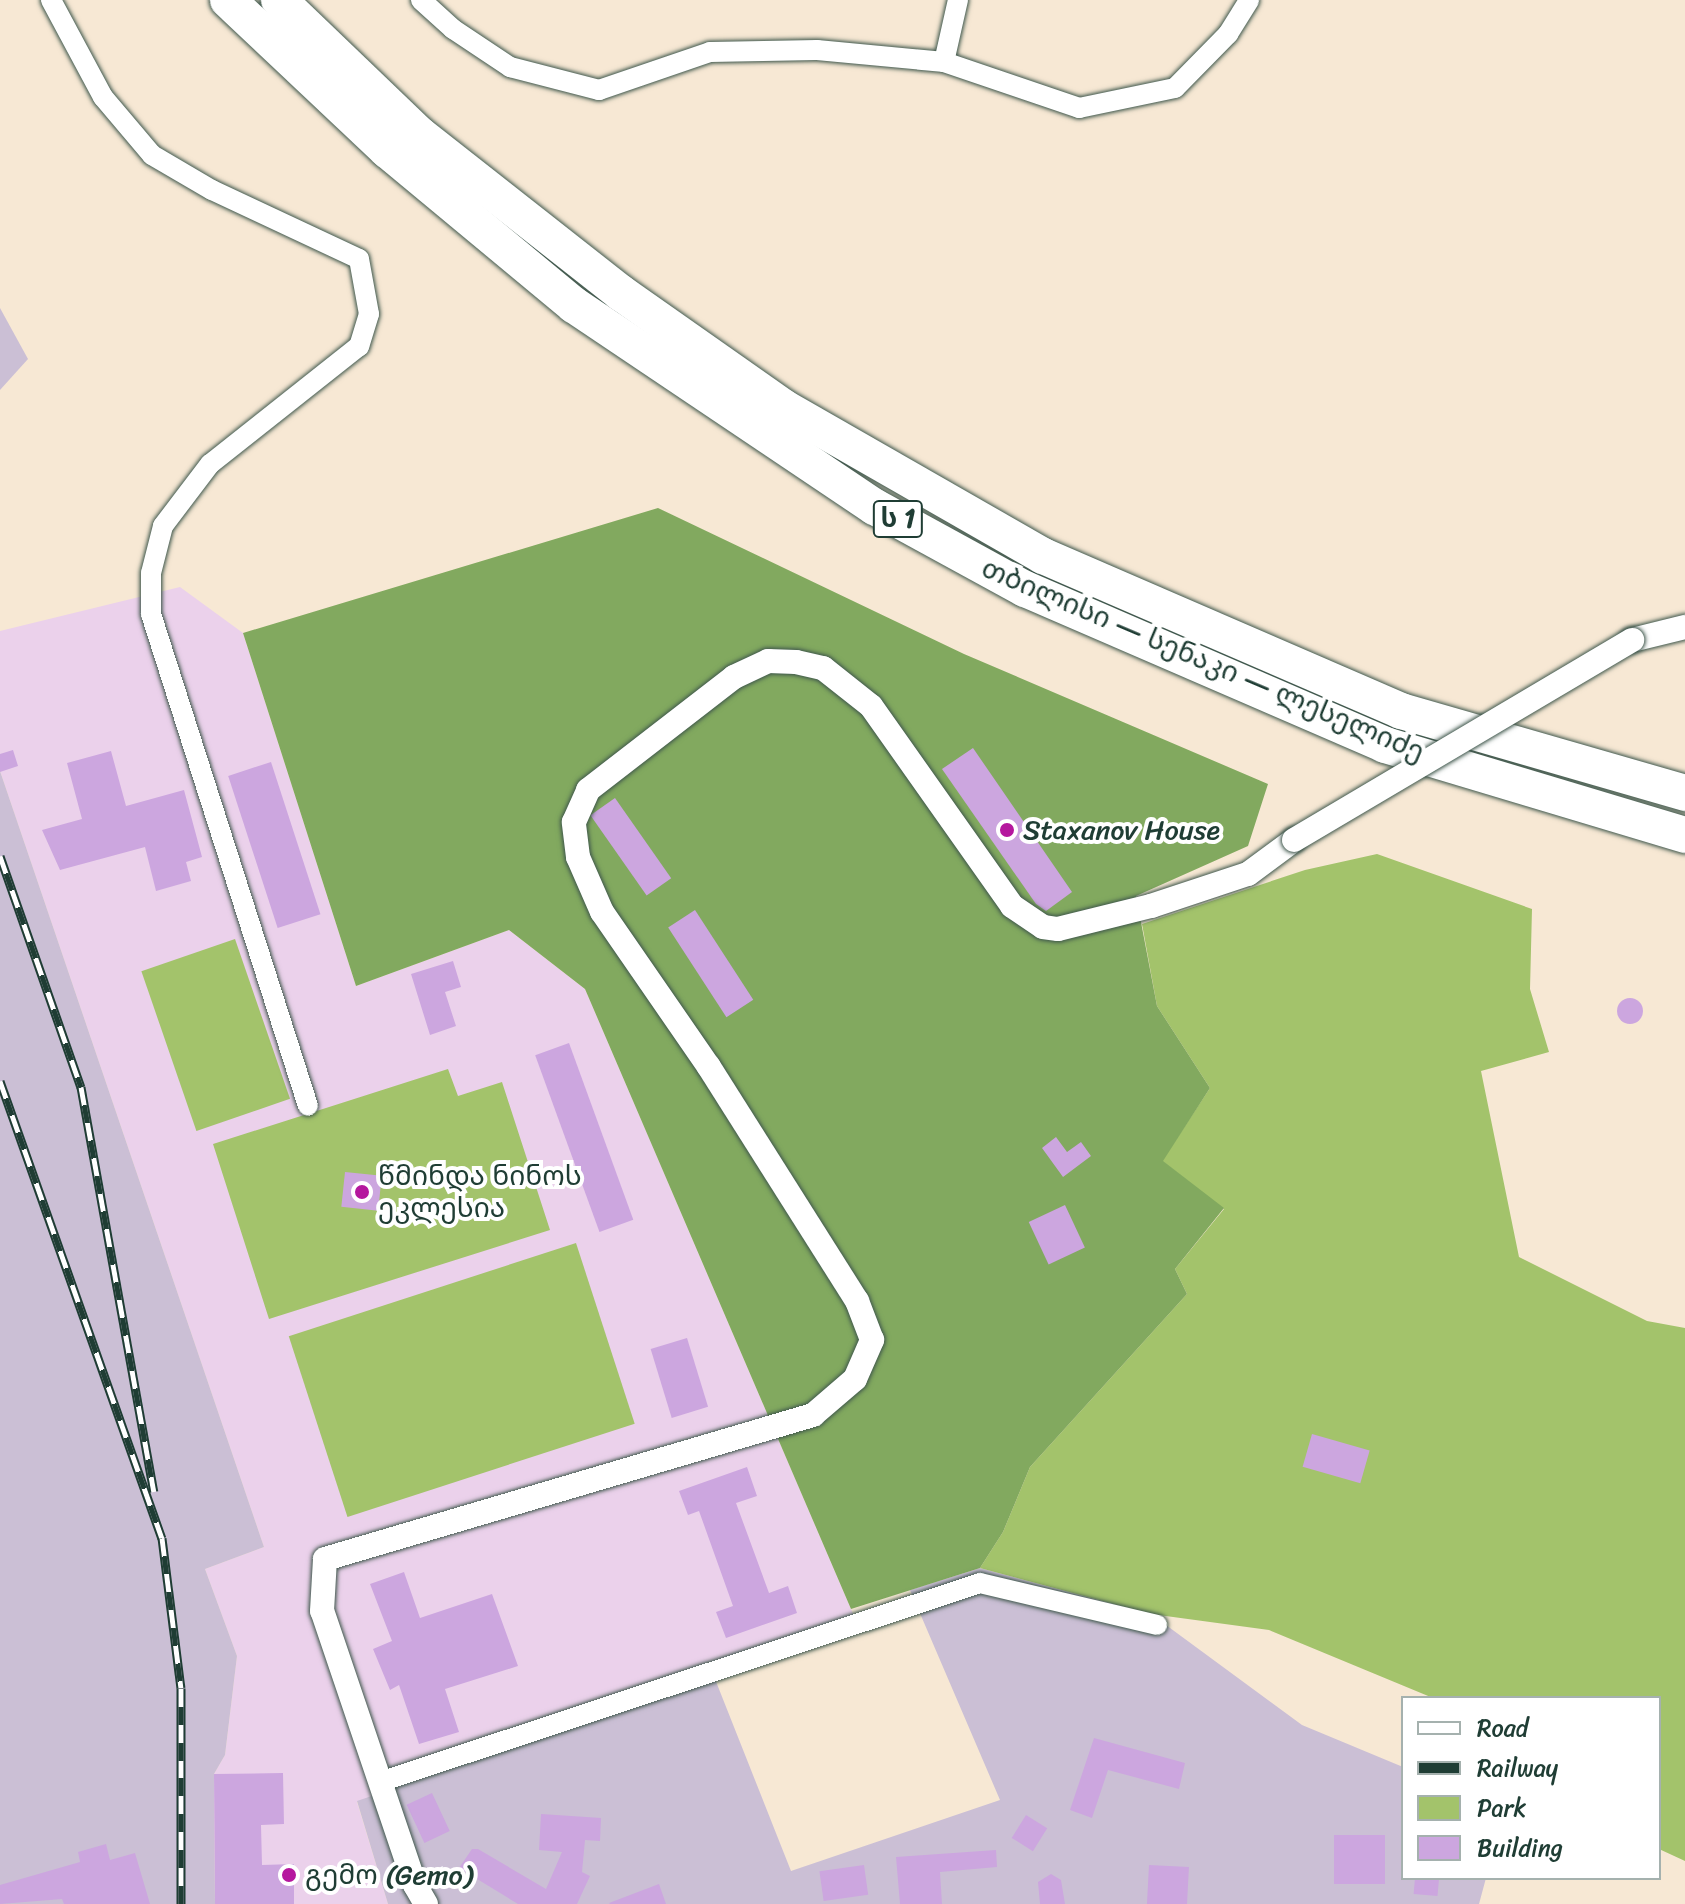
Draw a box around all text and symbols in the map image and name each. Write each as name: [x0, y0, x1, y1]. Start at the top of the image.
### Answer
road number: ს 1: [872, 497, 924, 541]
street label: თბილისი — სენაკი — ლესელიძე: [977, 551, 1429, 769]
place label: Staxanov House: [1023, 813, 1220, 847]
marker: Staxanov House: [998, 821, 1016, 839]
place label: წმინდა ნინოს ეკლესია: [378, 1159, 582, 1225]
marker: წმინდა ნინოს ეკლესია: [353, 1183, 371, 1201]
legend: [1401, 1696, 1661, 1880]
text: Road: [1477, 1707, 1528, 1749]
text: Railway: [1477, 1747, 1558, 1789]
text: Park: [1477, 1787, 1526, 1829]
text: Building: [1477, 1827, 1563, 1869]
place label: გემო (Gemo): [305, 1858, 473, 1892]
marker: გემო (Gemo): [280, 1866, 298, 1884]

